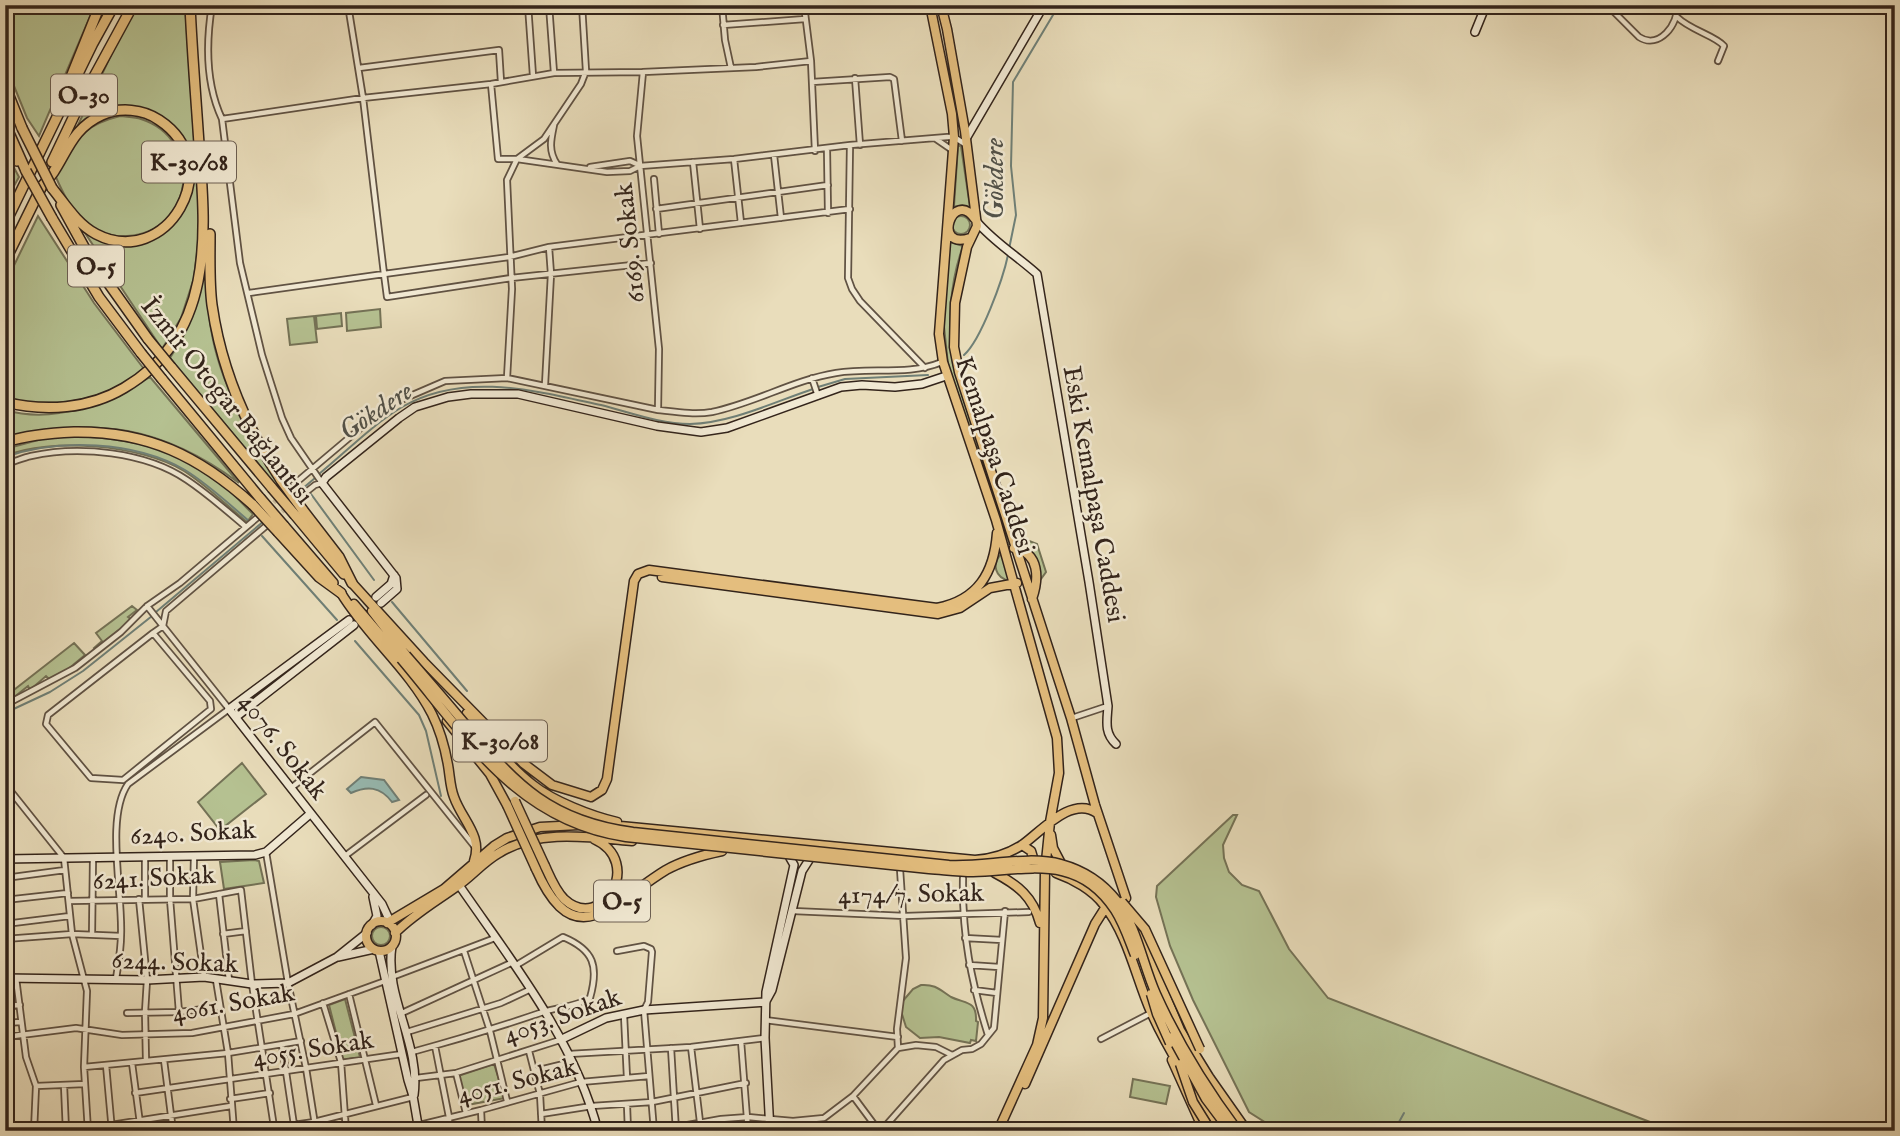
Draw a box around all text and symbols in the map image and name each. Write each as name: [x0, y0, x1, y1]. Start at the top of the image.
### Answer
road number: O-30: [51, 74, 117, 116]
water label: Gökdere: [978, 137, 1013, 220]
road number: K-30/08: [142, 142, 236, 182]
street label: 6169. Sokak: [608, 180, 653, 304]
road number: O-5: [68, 246, 124, 286]
street label: İzmir Otogar Bağlantısı: [133, 291, 321, 511]
street label: Kemalpaşa Caddesi: [947, 352, 1042, 559]
street label: Eski Kemalpaşa Caddesi: [1055, 363, 1132, 625]
water label: Gökdere: [333, 374, 421, 449]
street label: 4076. Sokak: [231, 687, 335, 808]
road number: K-30/08: [453, 720, 547, 762]
street label: 6240. Sokak: [129, 814, 258, 853]
street label: 6241. Sokak: [92, 859, 218, 898]
street label: 4174/7. Sokak: [838, 877, 985, 912]
road number: O-5: [594, 880, 650, 922]
street label: 6244. Sokak: [111, 944, 240, 981]
street label: 4061. Sokak: [170, 976, 298, 1030]
street label: 4053. Sokak: [499, 981, 627, 1052]
street label: 4055. Sokak: [250, 1023, 377, 1075]
street label: 4051. Sokak: [454, 1050, 582, 1112]

